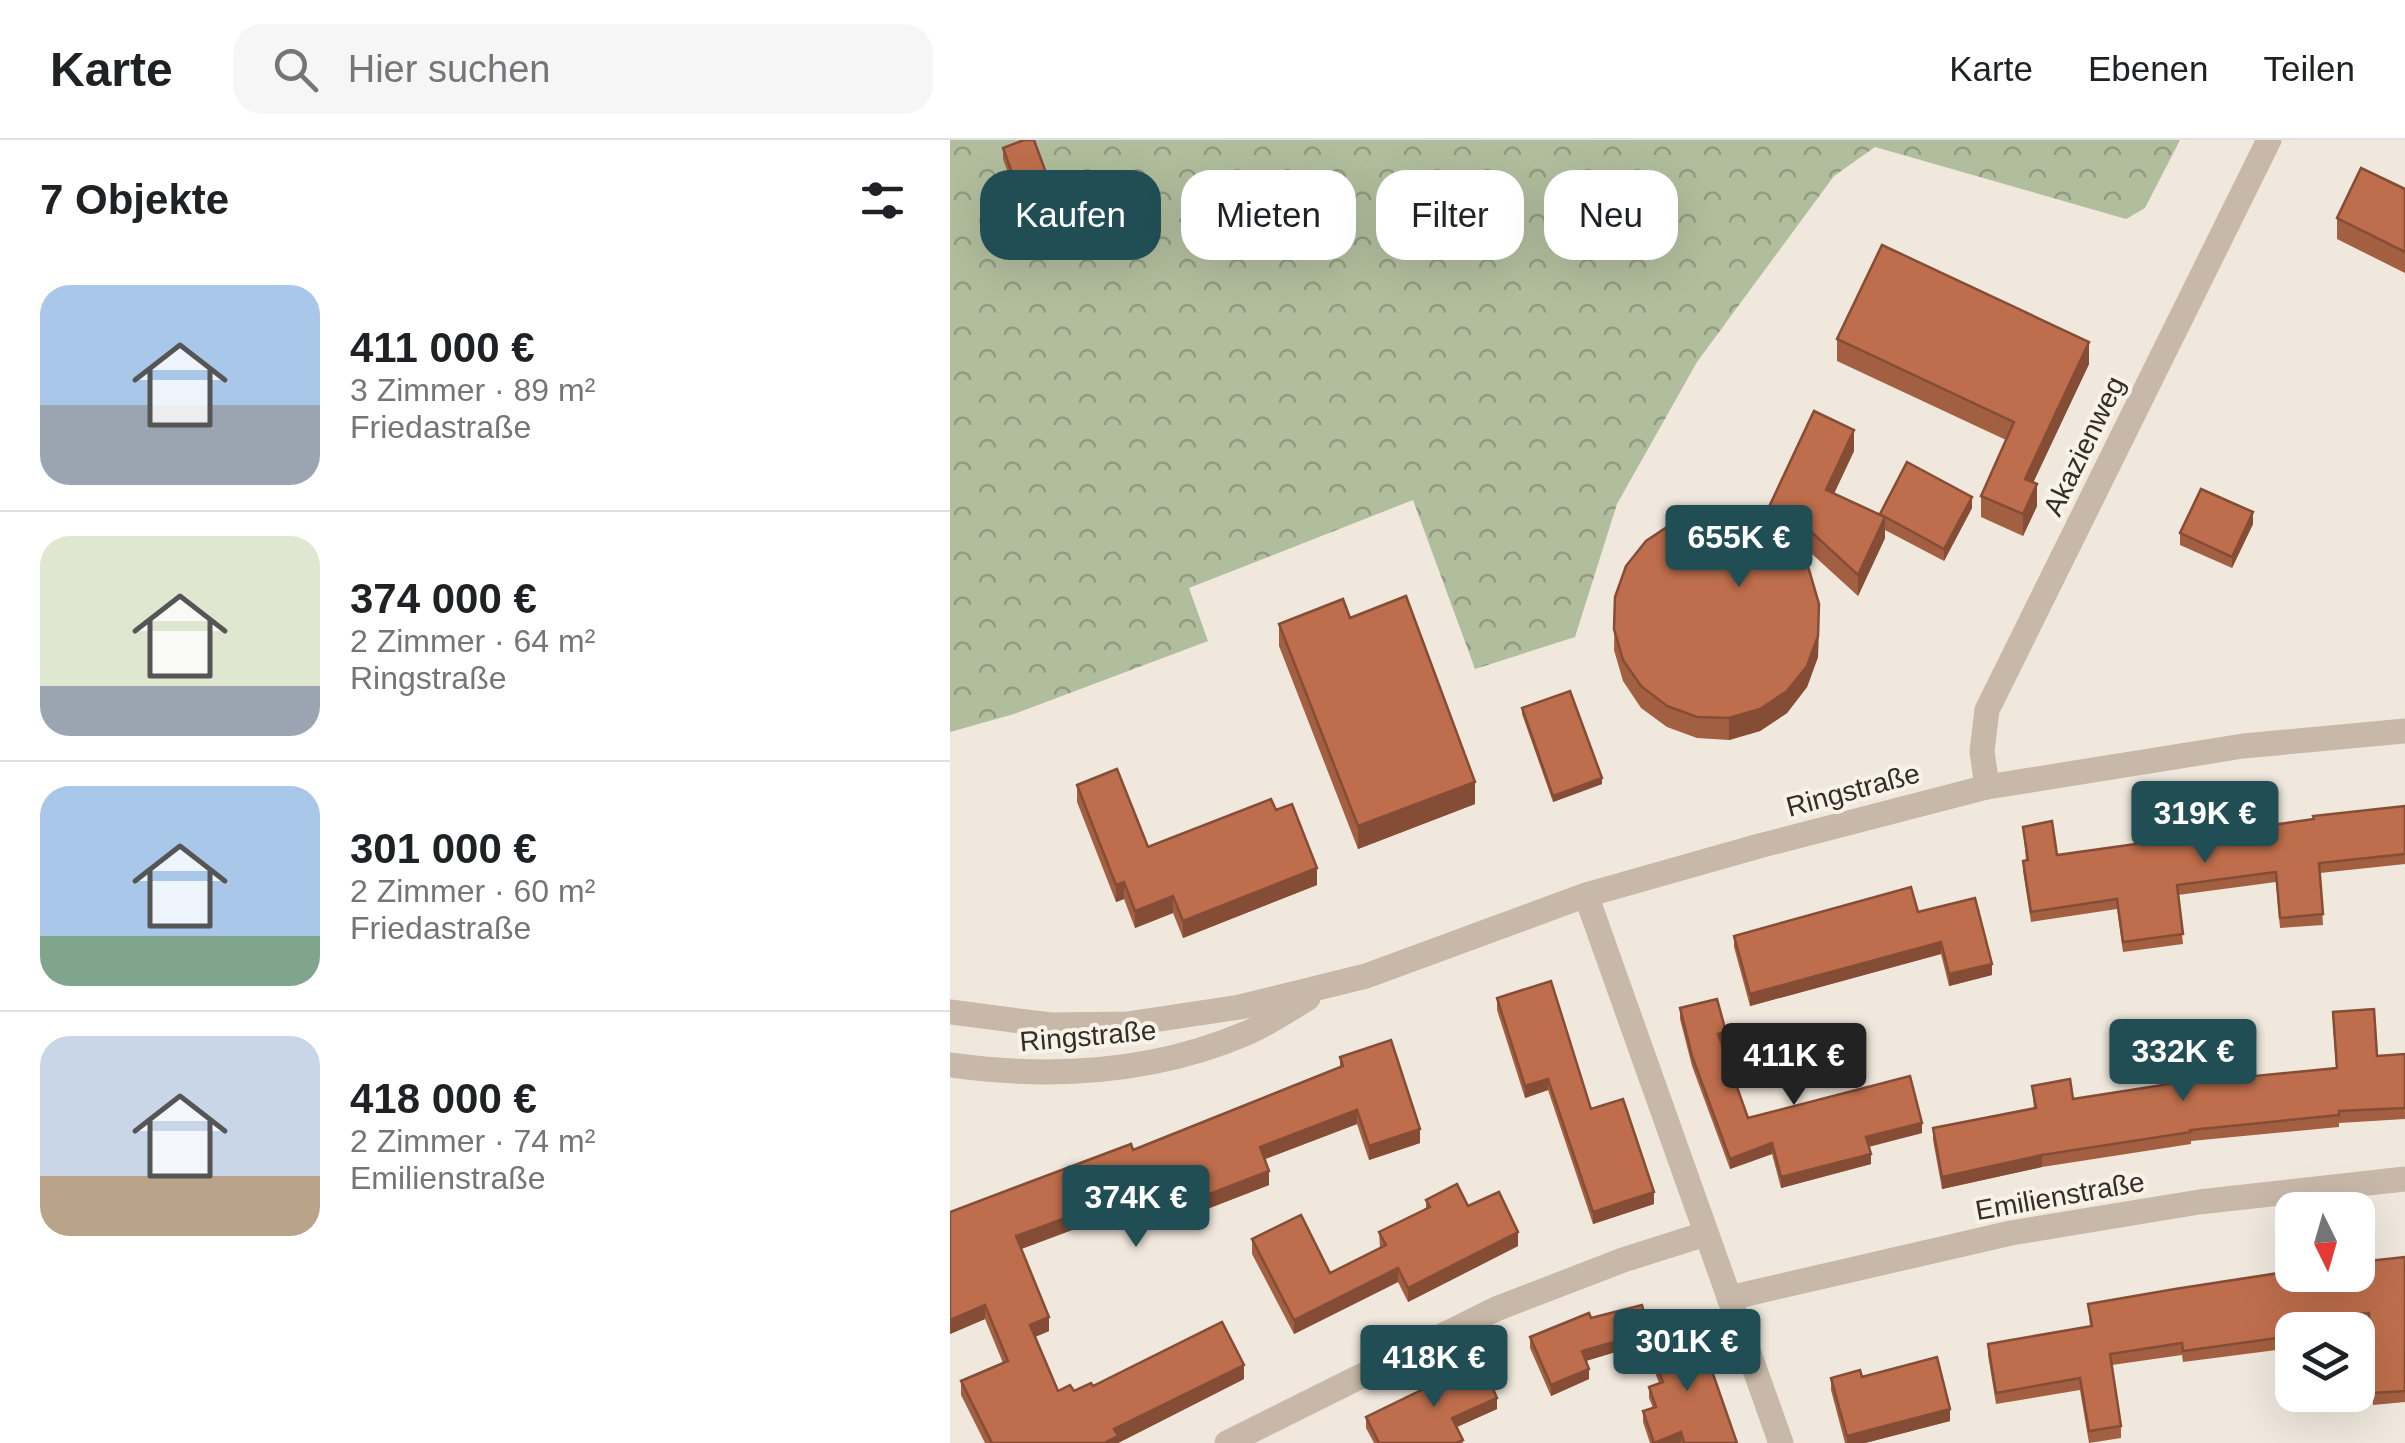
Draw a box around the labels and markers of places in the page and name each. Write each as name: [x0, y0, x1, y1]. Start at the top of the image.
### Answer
pin: 655K €: [1658, 505, 1820, 590]
pin: 319K €: [2124, 781, 2286, 866]
pin: 332K €: [2102, 1019, 2264, 1104]
pin: 411K €: [1713, 1023, 1875, 1108]
pin: 374K €: [1055, 1165, 1217, 1250]
pin: 301K €: [1606, 1309, 1768, 1394]
pin: 418K €: [1353, 1325, 1515, 1410]

